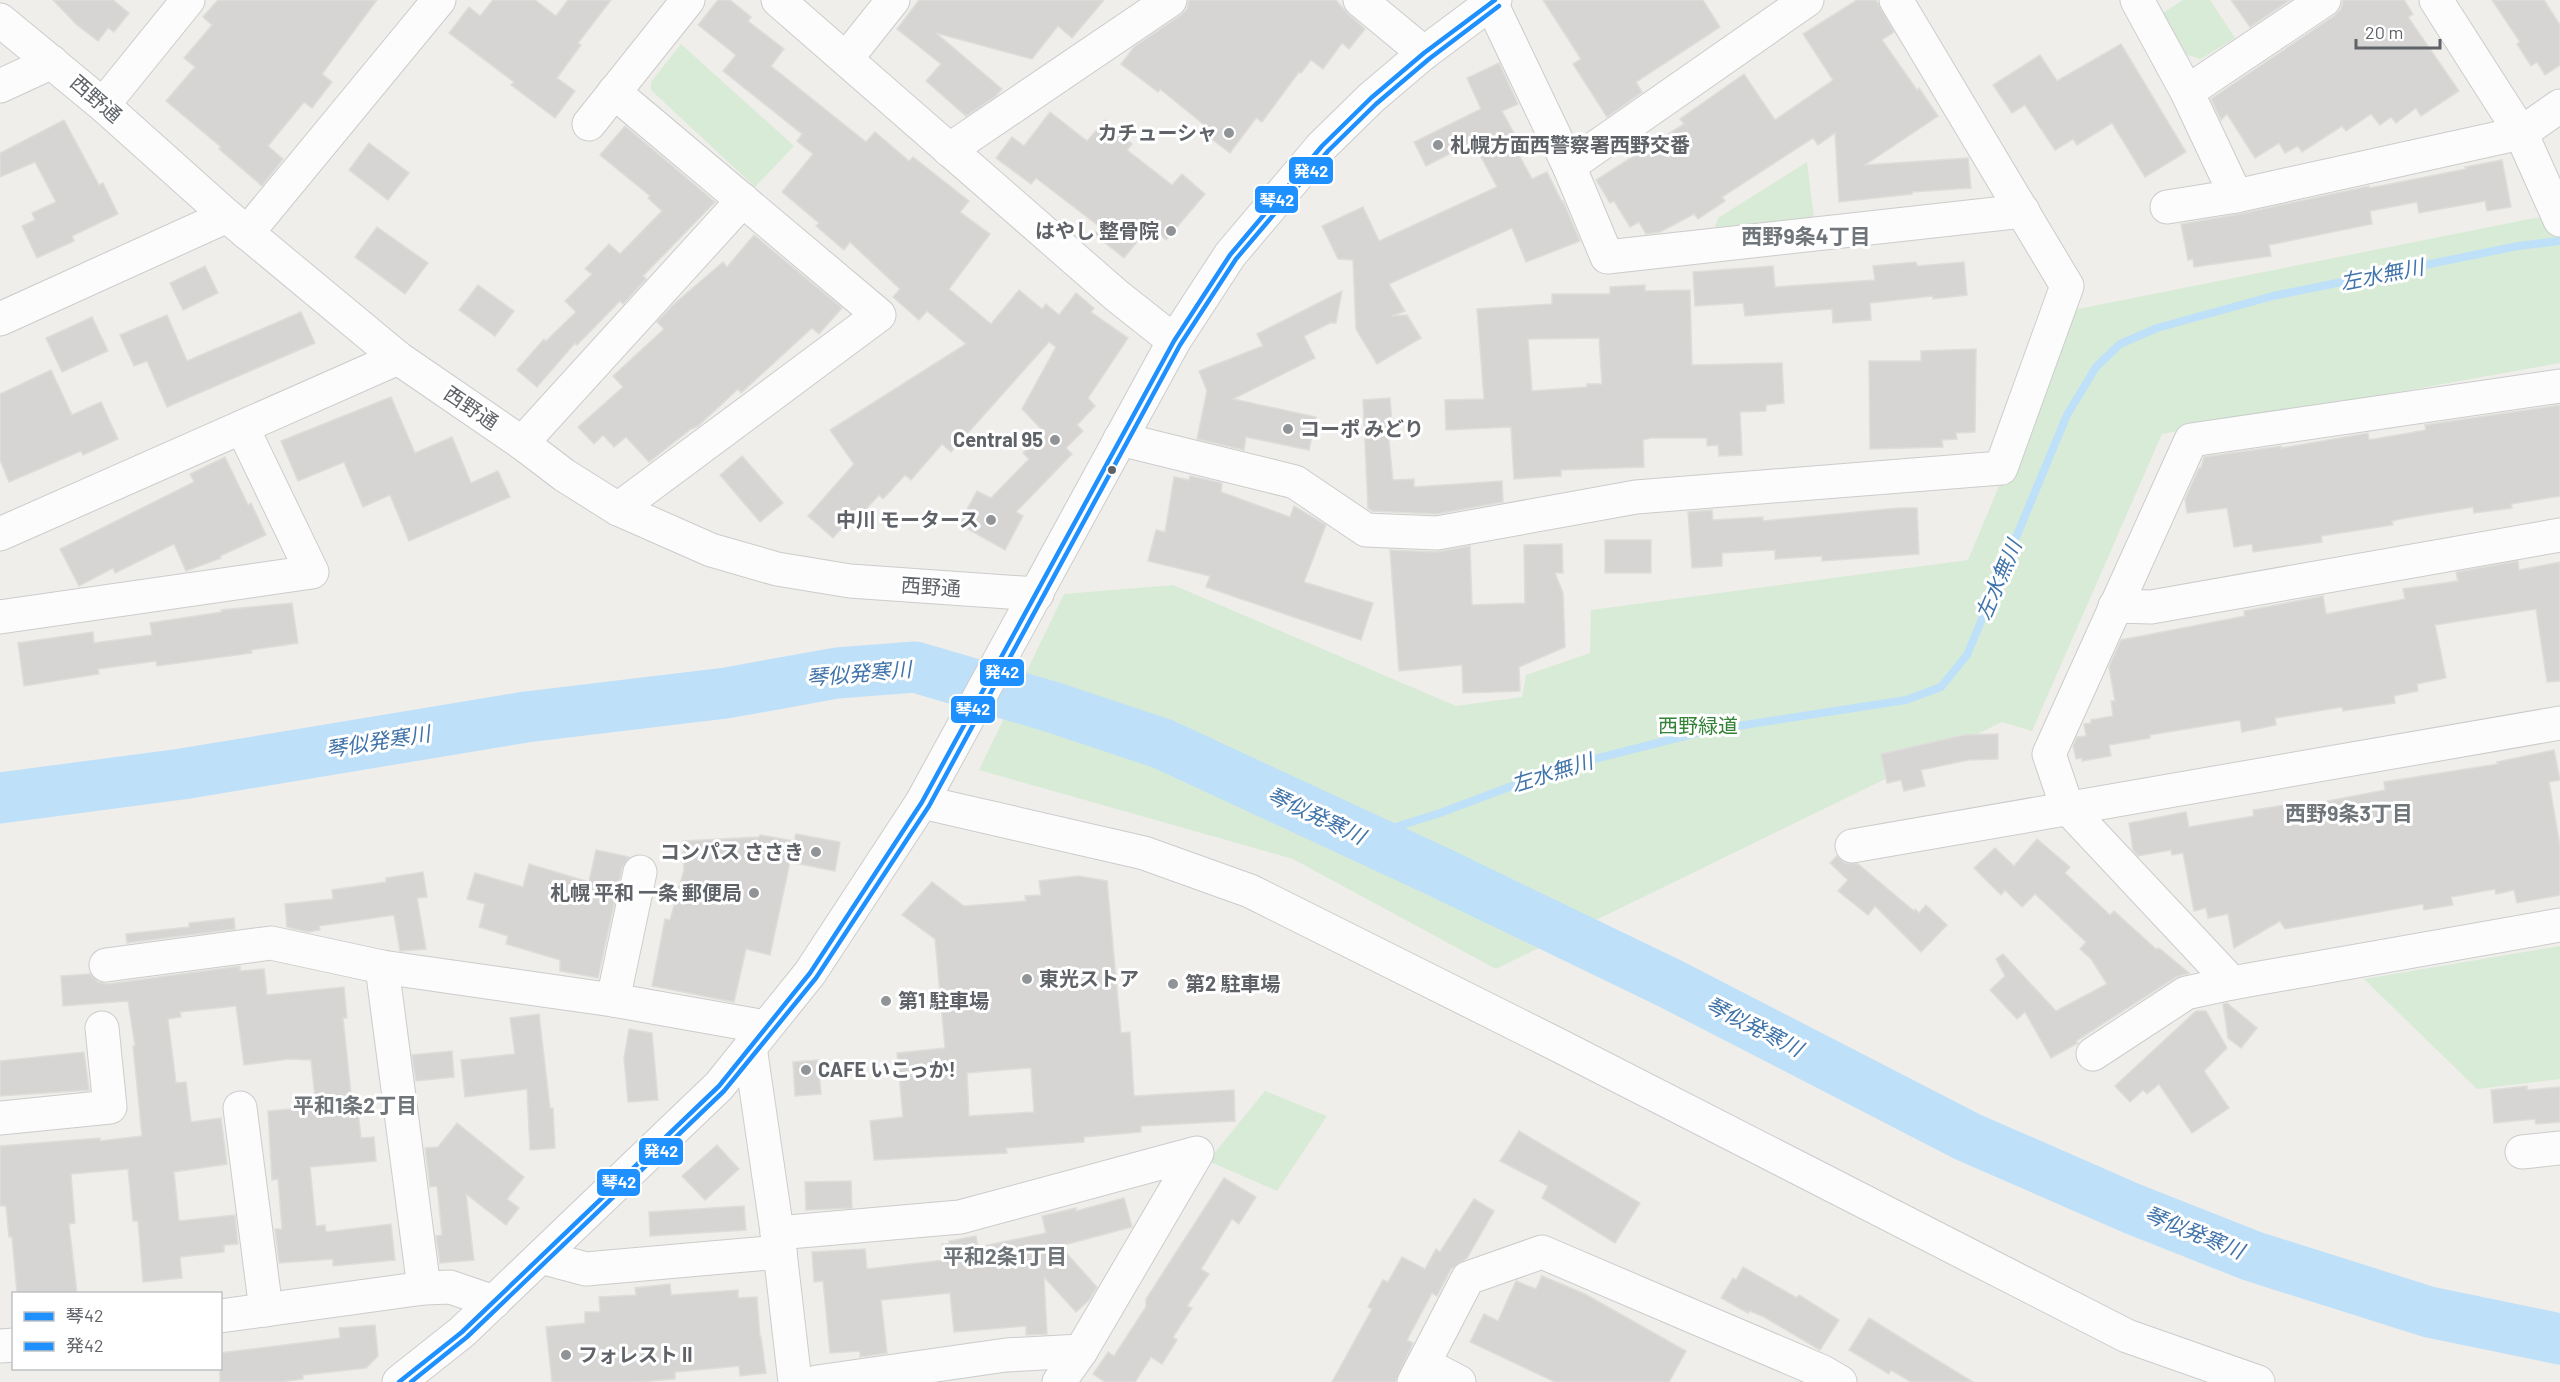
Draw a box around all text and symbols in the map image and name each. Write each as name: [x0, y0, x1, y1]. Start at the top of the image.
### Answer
scale bar: [2356, 12, 2440, 50]
text: 20 m: [2365, 21, 2403, 43]
street label: 西野通: [66, 70, 127, 127]
place label: カチューシャ: [1097, 120, 1217, 144]
marker: カチューシャ: [1222, 126, 1236, 140]
place label: 札幌方面西警察署西野交番: [1450, 132, 1690, 156]
marker: 札幌方面西警察署西野交番: [1431, 138, 1445, 152]
line badge: 発42: [1288, 156, 1334, 185]
text: 発42: [1294, 161, 1328, 180]
line badge: 琴42: [1254, 185, 1299, 214]
text: 琴42: [1260, 190, 1294, 209]
place label: はやし 整骨院: [1035, 218, 1159, 242]
district label: 西野9条4丁目: [1742, 223, 1870, 248]
marker: はやし 整骨院: [1164, 224, 1178, 238]
water label: 左水無川: [2338, 253, 2427, 294]
street label: 西野通: [440, 380, 503, 434]
place label: コーポ みどり: [1300, 416, 1424, 440]
marker: コーポ みどり: [1281, 422, 1295, 436]
place label: Central 95: [953, 427, 1043, 451]
marker: Central 95: [1048, 433, 1062, 447]
unlabelled marker: [1106, 464, 1118, 476]
place label: 中川 モータース: [836, 507, 979, 531]
marker: 中川 モータース: [984, 513, 998, 527]
water label: 左水無川: [1970, 534, 2026, 623]
street label: 西野通: [900, 572, 962, 600]
water label: 琴似発寒川: [805, 655, 914, 690]
line badge: 発42: [979, 658, 1025, 687]
text: 発42: [985, 662, 1019, 681]
line badge: 琴42: [950, 695, 996, 724]
text: 琴42: [956, 699, 990, 718]
park label: 西野緑道: [1658, 713, 1738, 737]
water label: 琴似発寒川: [324, 720, 434, 761]
water label: 左水無川: [1508, 747, 1597, 796]
water label: 琴似発寒川: [1264, 781, 1371, 849]
district label: 西野9条3丁目: [2285, 800, 2413, 825]
place label: コンパス ささき: [660, 839, 804, 863]
marker: コンパス ささき: [809, 845, 823, 859]
place label: 札幌 平和 一条 郵便局: [550, 880, 742, 904]
marker: 札幌 平和 一条 郵便局: [747, 886, 761, 900]
place label: 東光ストア: [1039, 966, 1139, 990]
place label: 第2 駐車場: [1185, 971, 1280, 995]
marker: 東光ストア: [1020, 972, 1034, 986]
marker: 第2 駐車場: [1166, 977, 1180, 991]
place label: 第1 駐車場: [898, 988, 989, 1012]
water label: 琴似発寒川: [1702, 991, 1809, 1062]
marker: 第1 駐車場: [879, 994, 893, 1008]
place label: CAFE いこっか!: [818, 1057, 956, 1081]
marker: CAFE いこっか!: [799, 1063, 813, 1077]
district label: 平和1条2丁目: [293, 1092, 417, 1117]
line badge: 発42: [638, 1137, 684, 1166]
text: 発42: [644, 1141, 678, 1160]
line badge: 琴42: [596, 1168, 641, 1197]
text: 琴42: [602, 1172, 636, 1191]
water label: 琴似発寒川: [2141, 1200, 2250, 1264]
district label: 平和2条1丁目: [943, 1243, 1067, 1268]
legend: [12, 1292, 222, 1370]
text: 琴42: [66, 1304, 104, 1326]
text: 発42: [66, 1334, 104, 1356]
place label: フォレスト II: [578, 1342, 693, 1366]
marker: フォレスト II: [559, 1348, 573, 1362]

